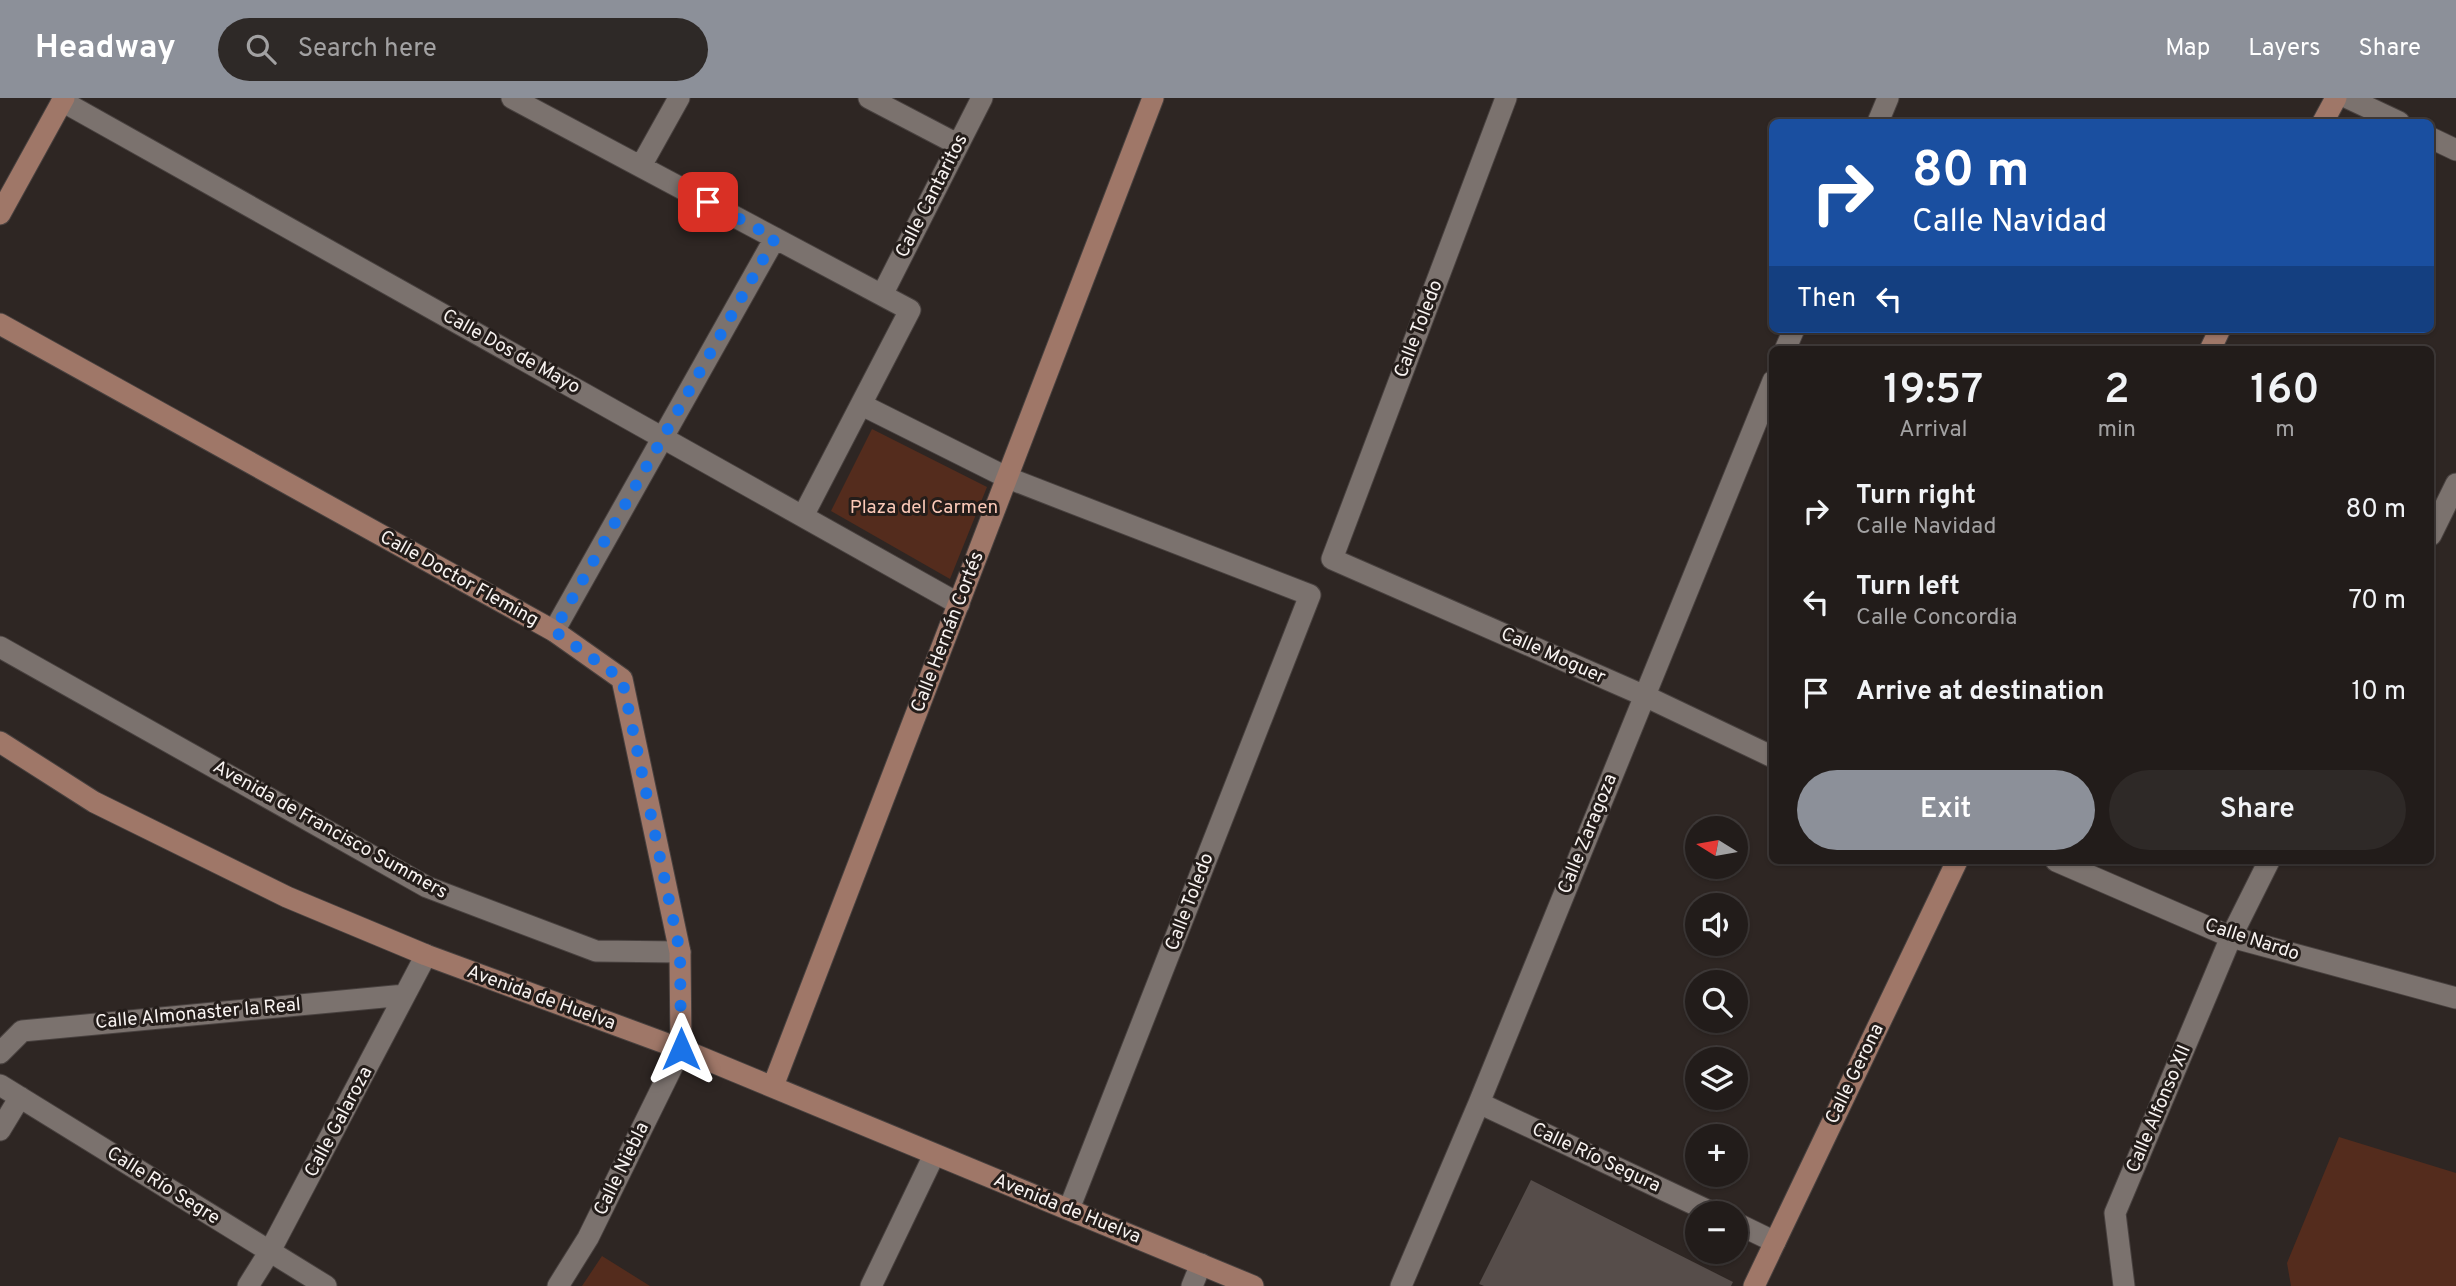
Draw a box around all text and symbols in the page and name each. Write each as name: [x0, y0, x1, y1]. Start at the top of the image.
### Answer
search box: [218, 18, 708, 81]
text: Headway: [35, 28, 176, 70]
icon: search: [242, 30, 280, 68]
text: Search here: [298, 33, 437, 66]
text: Map: [2165, 34, 2210, 64]
text: Layers: [2248, 34, 2320, 64]
text: Share: [2358, 34, 2421, 64]
street label: Calle Cantaritos: [891, 130, 973, 262]
text: 80 m: [1912, 142, 2029, 204]
icon: right: [1797, 147, 1888, 238]
pin: [678, 172, 738, 232]
icon: arrive: [689, 183, 727, 221]
text: Calle Navidad: [1912, 203, 2107, 243]
street label: Calle Toledo: [1389, 277, 1449, 381]
icon: left: [1870, 280, 1908, 318]
text: Then: [1797, 283, 1856, 316]
street label: Calle Dos de Mayo: [438, 304, 584, 400]
text: 19:57: [1883, 365, 1983, 418]
text: 2: [2104, 365, 2130, 418]
text: 160: [2250, 365, 2320, 418]
text: Arrival: [1899, 416, 1968, 445]
text: min: [2098, 416, 2136, 445]
text: m: [2275, 416, 2295, 445]
text: Turn right: [1856, 480, 1976, 513]
icon: right: [1797, 492, 1835, 530]
text: 80 m: [2346, 494, 2406, 527]
park label: Plaza del Carmen: [850, 496, 998, 520]
text: Calle Navidad: [1856, 513, 1996, 542]
street label: Calle Doctor Fleming: [375, 525, 543, 633]
street label: Calle Hernán Cortés: [906, 548, 990, 716]
text: Turn left: [1856, 571, 1960, 604]
icon: left: [1797, 583, 1835, 621]
text: 70 m: [2348, 585, 2406, 618]
text: Calle Concordia: [1856, 604, 2017, 633]
street label: Calle Moguer: [1497, 622, 1610, 690]
icon: arrive: [1797, 674, 1835, 712]
text: Arrive at destination: [1856, 676, 2104, 709]
text: 10 m: [2351, 676, 2406, 709]
street label: Avenida de Francisco Summers: [208, 755, 452, 905]
street label: Calle Zaragoza: [1553, 770, 1623, 898]
button: Exit: [1797, 770, 2095, 850]
button: Share: [2109, 770, 2406, 850]
north arrow: [1685, 816, 1748, 878]
map controls: [1685, 816, 1748, 1264]
street label: Calle Toledo: [1160, 850, 1220, 954]
button: sound: [1685, 893, 1748, 956]
street label: Calle Nardo: [2202, 913, 2302, 967]
street label: Avenida de Huelva: [463, 960, 619, 1036]
button: search: [1685, 970, 1748, 1033]
street label: Calle Almonaster la Real: [94, 993, 302, 1035]
position arrow: [644, 1012, 718, 1086]
street label: Calle Gerona: [1820, 1020, 1890, 1128]
street label: Calle Alfonso XII: [2121, 1041, 2197, 1177]
button: layers: [1685, 1047, 1748, 1110]
street label: Calle Galaroza: [300, 1062, 378, 1182]
street label: Calle Niebla: [589, 1118, 655, 1220]
street label: Calle Río Segura: [1528, 1118, 1664, 1198]
button: +: [1685, 1124, 1748, 1187]
street label: Calle Río Segre: [102, 1142, 224, 1230]
street label: Avenida de Huelva: [990, 1169, 1144, 1249]
button: −: [1685, 1201, 1748, 1264]

